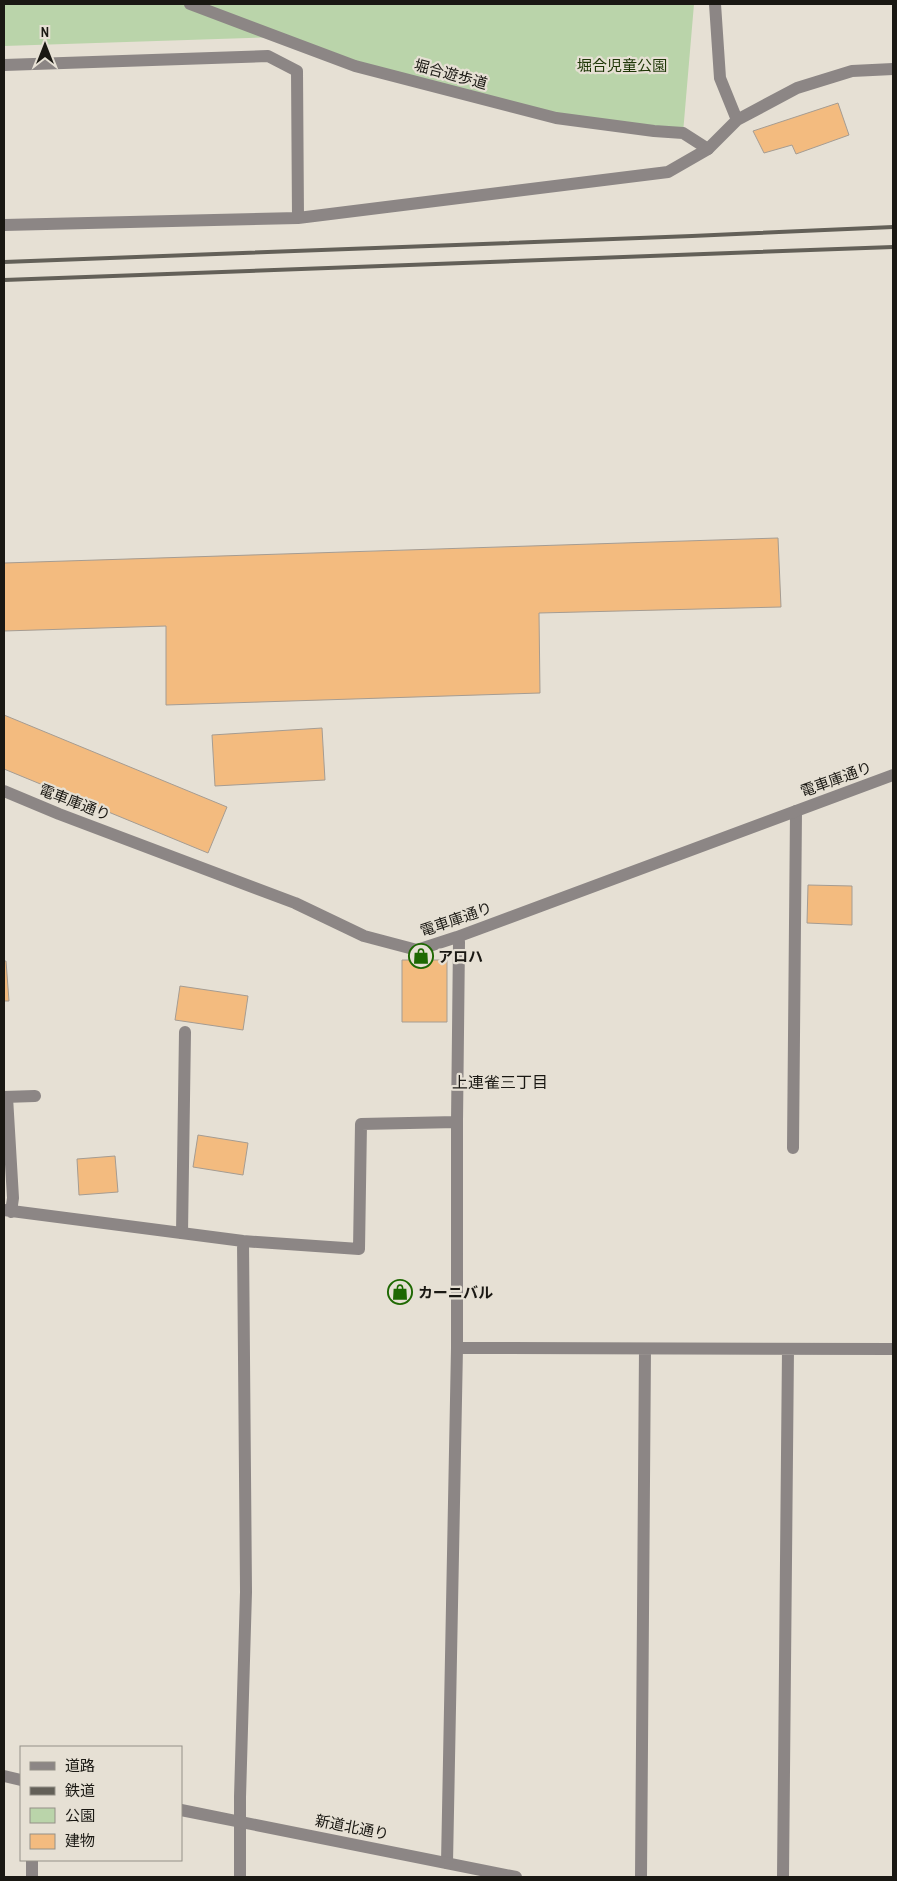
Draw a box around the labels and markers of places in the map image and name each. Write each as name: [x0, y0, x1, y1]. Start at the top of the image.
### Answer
shop icon: アロハ: [408, 943, 434, 969]
place label: アロハ: [438, 946, 483, 967]
shop icon: カーニバル: [387, 1279, 413, 1305]
place label: カーニバル: [418, 1282, 493, 1303]

